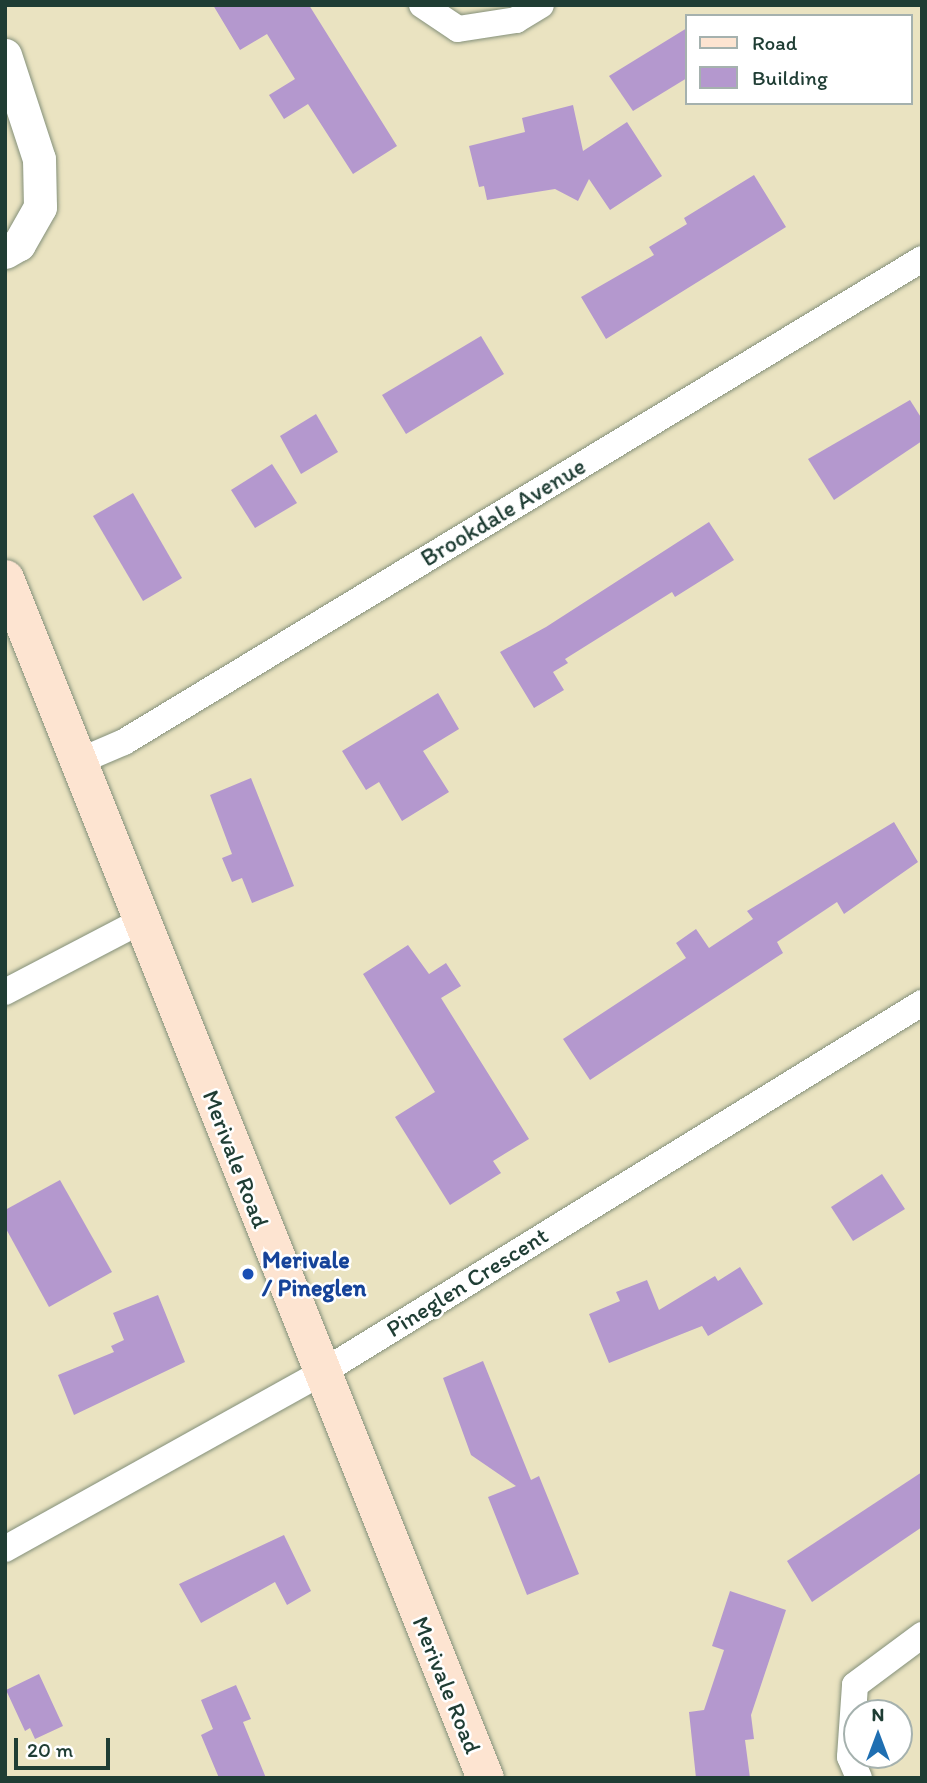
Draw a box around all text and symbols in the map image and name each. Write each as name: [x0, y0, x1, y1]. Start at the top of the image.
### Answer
legend: [685, 14, 913, 105]
text: Road: [752, 30, 797, 55]
text: Building: [752, 65, 828, 90]
street label: Brookdale Avenue: [416, 452, 590, 572]
street label: Merivale Road: [197, 1086, 275, 1232]
street label: Pineglen Crescent: [380, 1220, 554, 1344]
place label: Merivale / Pineglen: [262, 1246, 366, 1302]
marker: Merivale / Pineglen: [240, 1266, 256, 1282]
street label: Merivale Road: [407, 1612, 487, 1758]
north arrow: [843, 1699, 913, 1769]
text: N: [872, 1703, 884, 1726]
scale bar: [18, 1724, 114, 1768]
text: 20 m: [27, 1737, 73, 1762]

